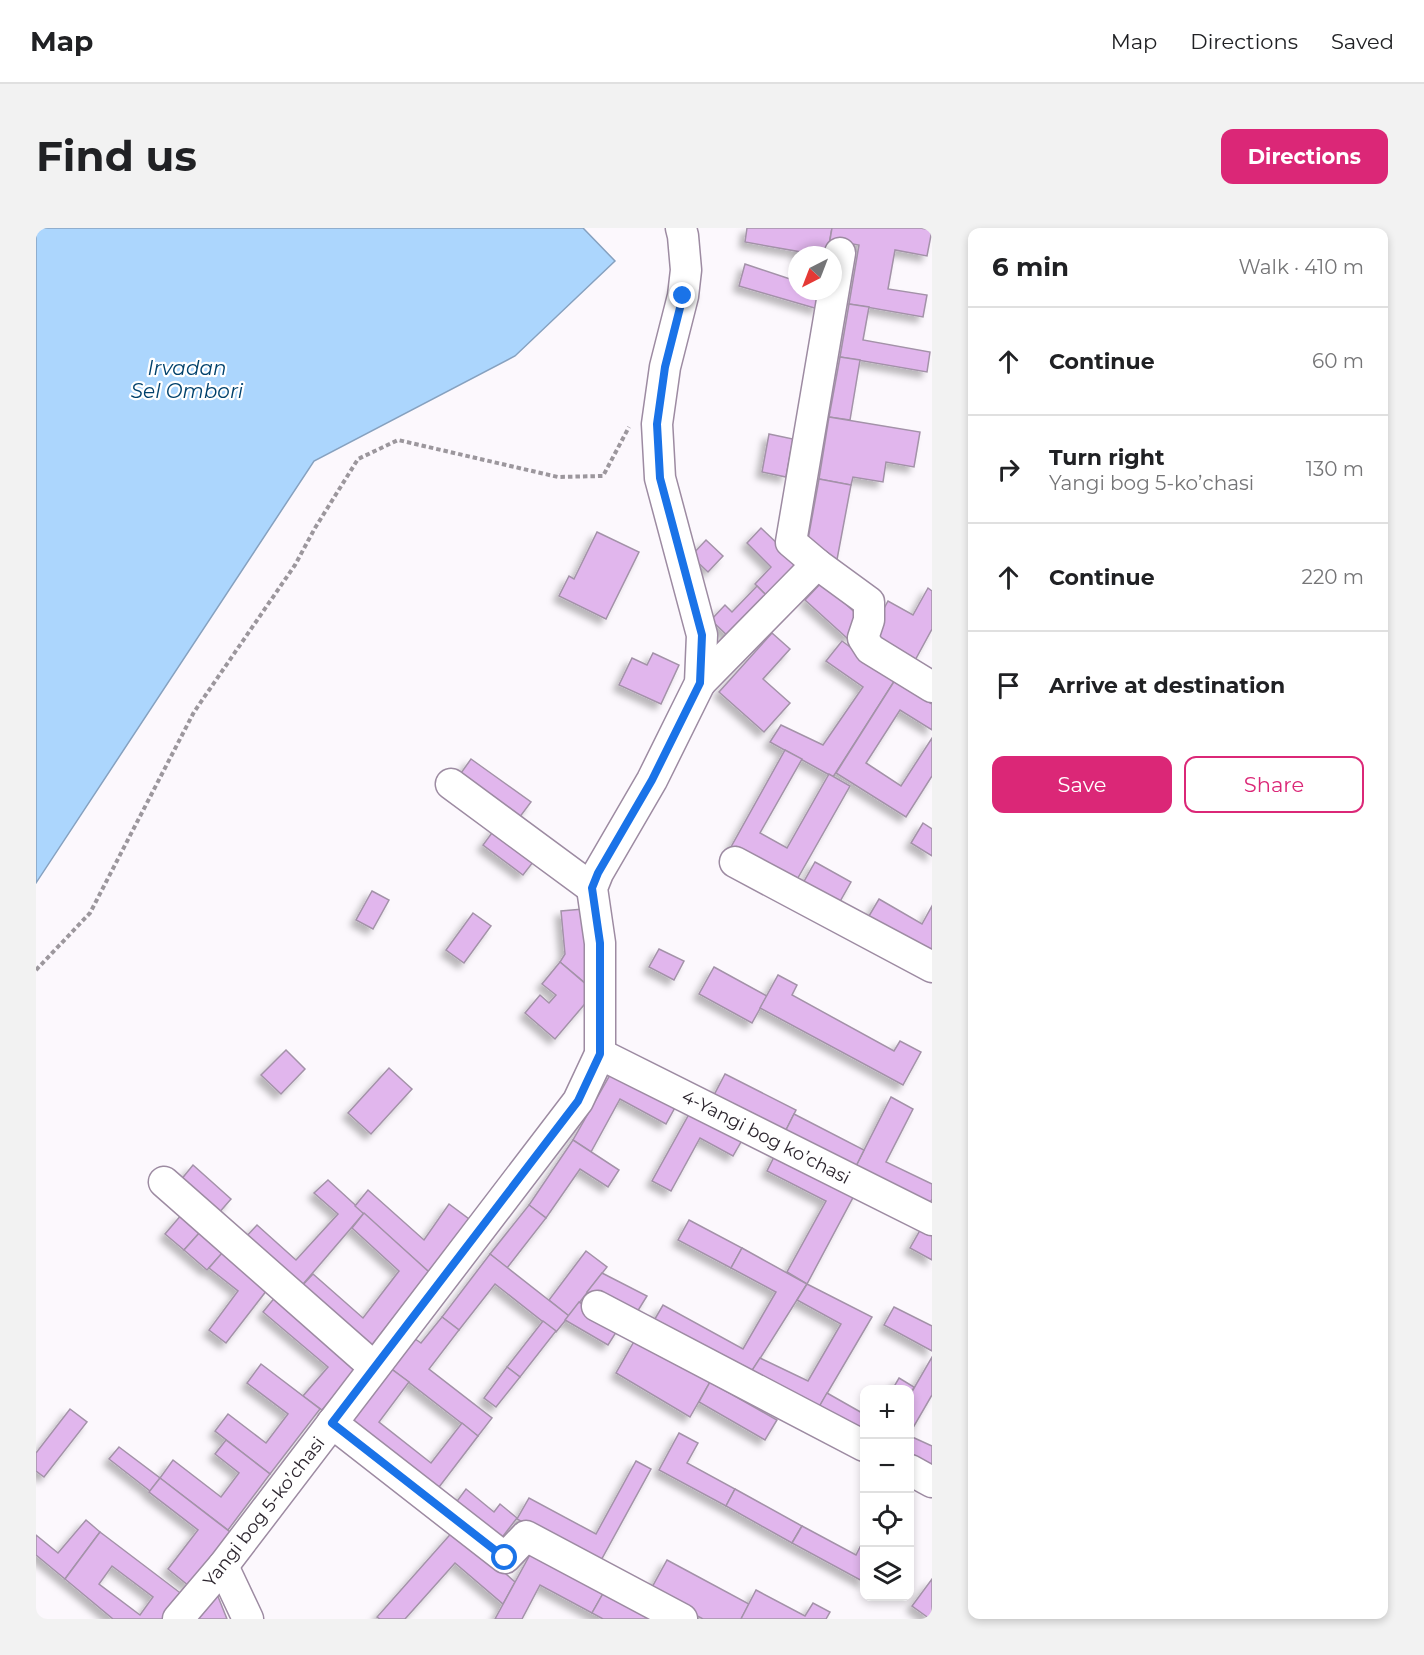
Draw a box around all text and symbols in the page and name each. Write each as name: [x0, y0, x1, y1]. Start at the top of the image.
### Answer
text: Map: [30, 24, 93, 58]
text: Map: [1111, 29, 1157, 54]
text: Directions: [1190, 29, 1298, 54]
text: Saved: [1331, 29, 1394, 54]
button: Directions: [1221, 129, 1388, 184]
text: Find us: [36, 130, 197, 182]
north arrow: [788, 246, 842, 300]
text: 6 min: [992, 251, 1069, 283]
text: Walk · 410 m: [1239, 255, 1364, 279]
route end: [669, 282, 695, 308]
icon: ahead: [992, 345, 1025, 378]
text: Continue: [1049, 348, 1155, 375]
text: 60 m: [1312, 349, 1364, 373]
water label: Irvadan Sel Ombori: [131, 356, 244, 403]
text: Turn right: [1049, 444, 1164, 471]
icon: right: [992, 453, 1025, 486]
text: 130 m: [1306, 457, 1364, 481]
text: Yangi bog 5-koʼchasi: [1049, 471, 1254, 495]
icon: ahead: [992, 561, 1025, 594]
text: Continue: [1049, 564, 1155, 591]
text: 220 m: [1302, 565, 1364, 589]
icon: arrive: [992, 669, 1025, 702]
text: Arrive at destination: [1049, 672, 1285, 699]
button: Save: [992, 756, 1172, 813]
button: Share: [1184, 756, 1364, 813]
street label: 4-Yangi bog koʼchasi: [678, 1085, 854, 1189]
map controls: [860, 1385, 914, 1601]
button: +: [860, 1385, 914, 1439]
street label: Yangi bog 5-koʼchasi: [199, 1432, 329, 1592]
button: −: [860, 1439, 914, 1493]
button: locate: [860, 1493, 914, 1547]
route start: [491, 1544, 517, 1570]
button: layers: [860, 1547, 914, 1601]

